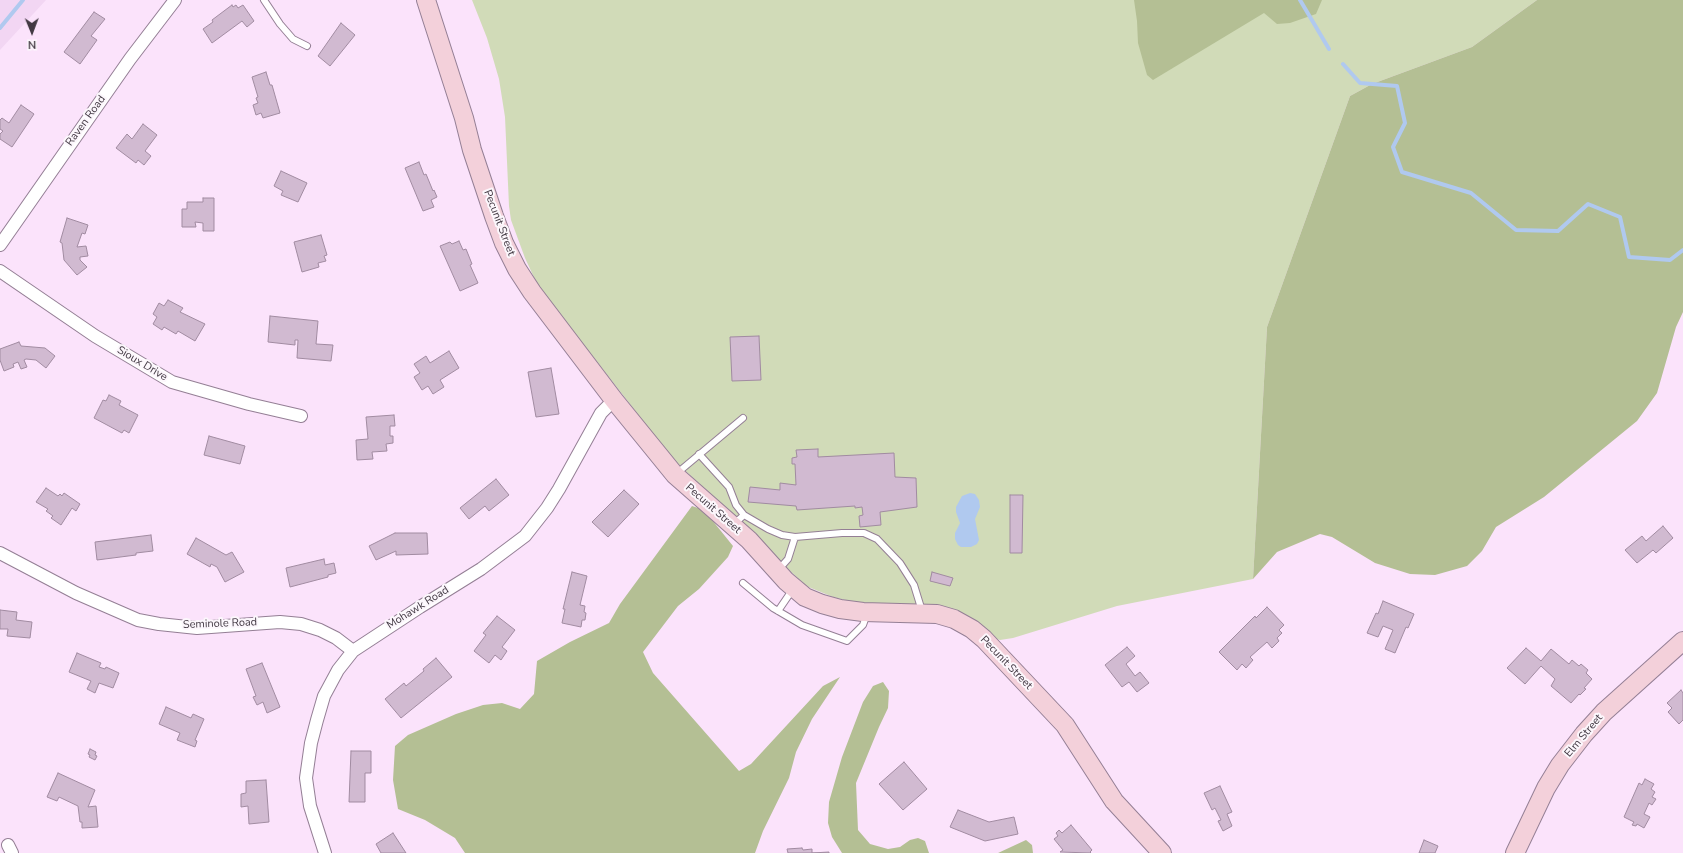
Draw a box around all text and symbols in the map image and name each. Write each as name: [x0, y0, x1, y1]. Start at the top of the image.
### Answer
north arrow: [12, 12, 52, 52]
text: N: [28, 37, 36, 52]
street label: Raven Road: [63, 93, 109, 149]
street label: Pecunit Street: [480, 188, 518, 258]
street label: Sioux Drive: [114, 344, 170, 384]
street label: Pecunit Street: [683, 481, 743, 537]
street label: Mohawk Road: [385, 584, 451, 632]
street label: Seminole Road: [183, 616, 257, 632]
street label: Pecunit Street: [977, 633, 1035, 693]
street label: Elm Street: [1562, 712, 1606, 760]

